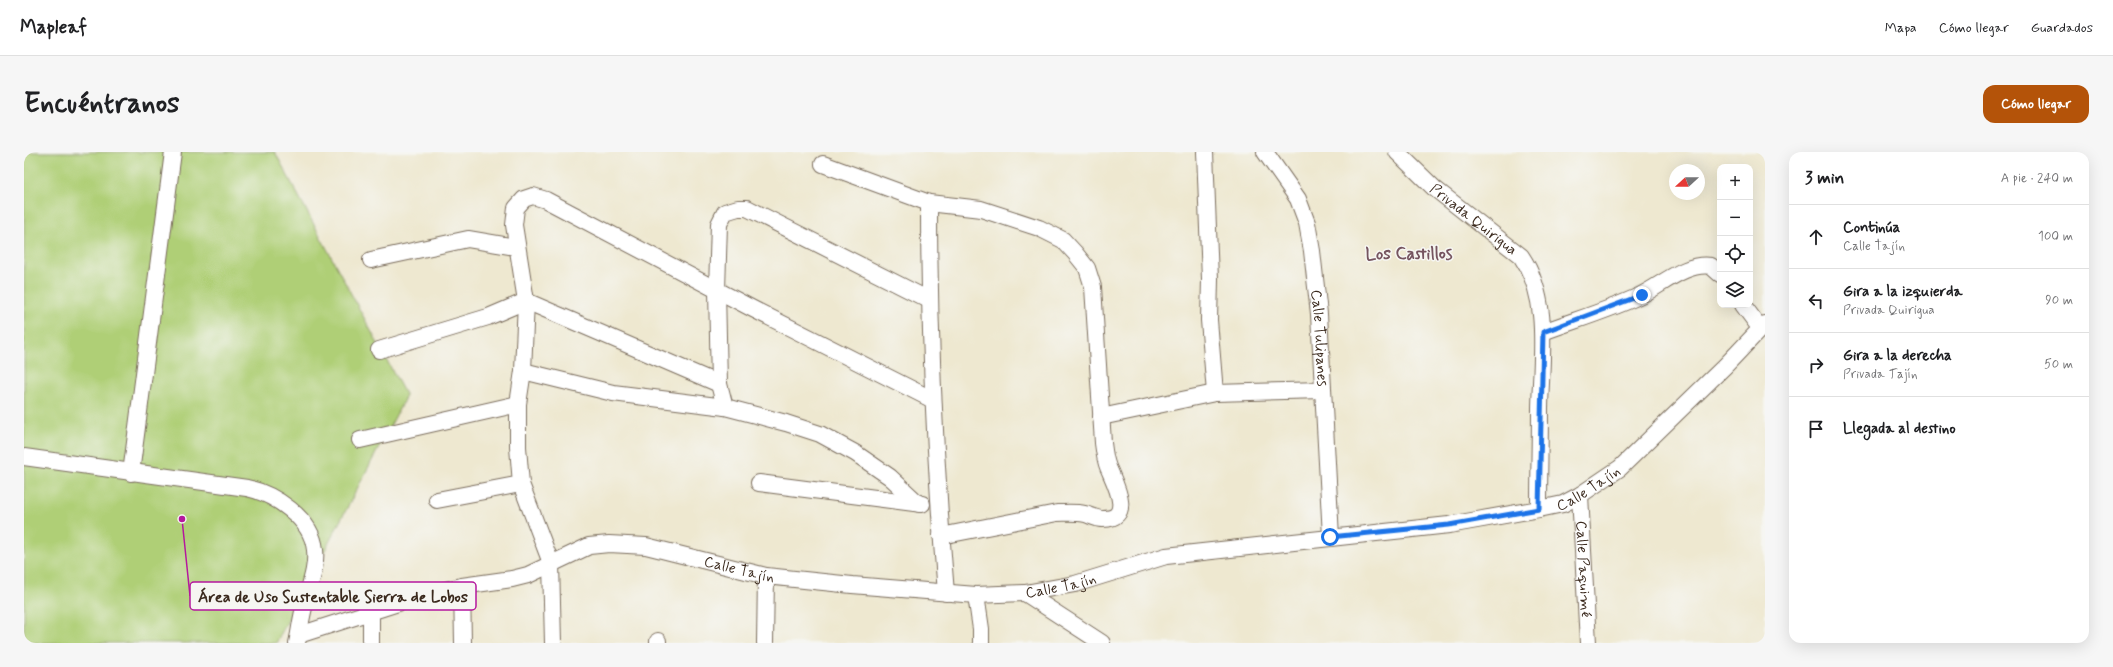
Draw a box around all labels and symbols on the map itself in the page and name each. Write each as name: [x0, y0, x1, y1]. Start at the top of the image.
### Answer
north arrow: [1669, 164, 1705, 200]
street label: Privada Quirigua: [1425, 179, 1521, 260]
district label: Los Castillos: [1366, 243, 1453, 265]
route end: [1633, 286, 1651, 304]
street label: Calle Tulipanes: [1305, 289, 1332, 387]
street label: Calle Tajín: [1555, 462, 1625, 516]
street label: Calle Paquimé: [1570, 520, 1596, 618]
route start: [1321, 528, 1339, 546]
street label: Calle Tajín: [702, 552, 775, 588]
street label: Calle Tajín: [1024, 569, 1099, 604]
callout: Área de Uso Sustentable Sierra de Lobos: [190, 582, 476, 610]
text: Área de Uso Sustentable Sierra de Lobos: [198, 587, 468, 608]

